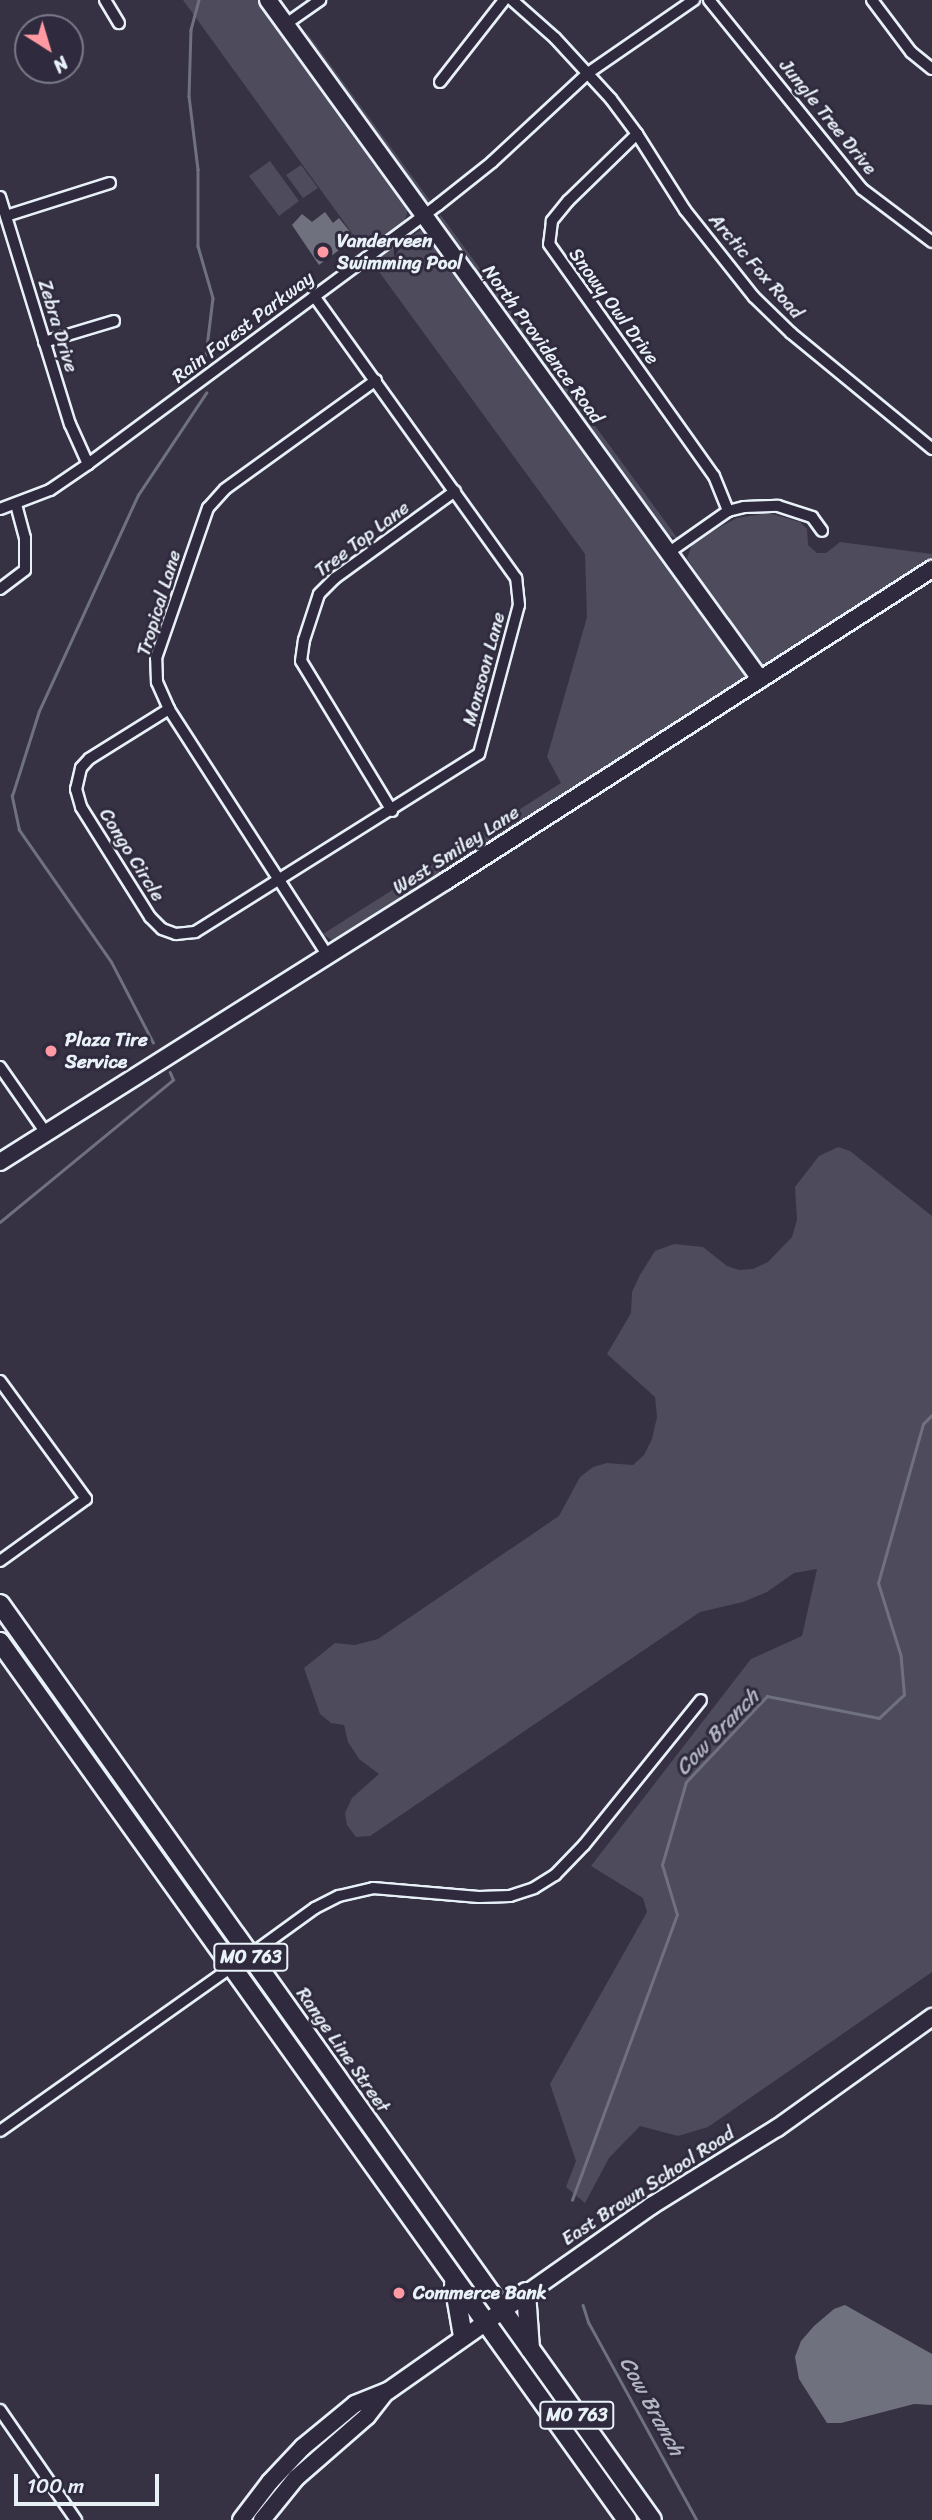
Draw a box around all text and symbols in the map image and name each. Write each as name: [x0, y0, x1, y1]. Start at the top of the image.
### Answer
north arrow: [14, 14, 84, 84]
text: N: [46, 47, 76, 82]
street label: Jungle Tree Drive: [774, 54, 882, 180]
street label: Arctic Fox Road: [704, 209, 808, 323]
place label: Vanderveen Swimming Pool: [337, 230, 463, 274]
street label: Snowy Owl Drive: [564, 243, 664, 369]
marker: Vanderveen Swimming Pool: [315, 244, 331, 260]
street label: North Providence Road: [478, 260, 608, 428]
street label: Rain Forest Parkway: [168, 266, 318, 388]
street label: Zebra Drive: [33, 277, 83, 375]
street label: Tree Top Lane: [310, 496, 414, 582]
street label: Tropical Lane: [132, 547, 186, 659]
street label: Monsoon Lane: [458, 610, 510, 728]
street label: West Smiley Lane: [388, 801, 524, 899]
street label: Congo Circle: [94, 804, 170, 906]
place label: Plaza Tire Service: [65, 1029, 148, 1073]
marker: Plaza Tire Service: [43, 1043, 59, 1059]
water label: Cow Branch: [670, 1684, 764, 1780]
road number: MO 763: [212, 1942, 290, 1971]
street label: Range Line Street: [291, 1982, 395, 2118]
street label: East Brown School Road: [557, 2122, 739, 2250]
place label: Commerce Bank: [413, 2282, 547, 2304]
marker: Commerce Bank: [391, 2285, 407, 2301]
water label: Cow Branch: [615, 2352, 689, 2460]
road number: MO 763: [538, 2400, 616, 2430]
scale bar: [18, 2460, 163, 2504]
text: 100 m: [27, 2467, 84, 2505]

